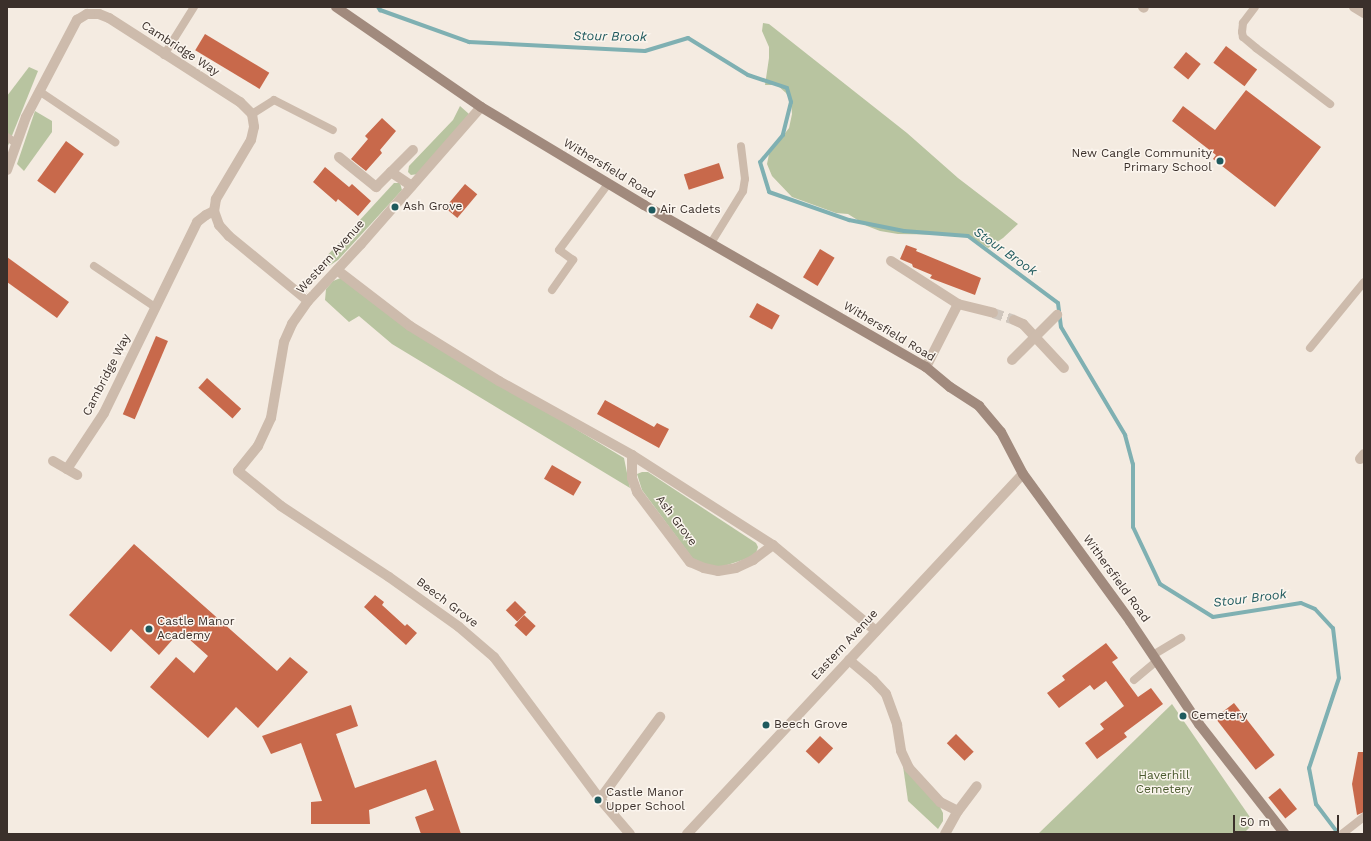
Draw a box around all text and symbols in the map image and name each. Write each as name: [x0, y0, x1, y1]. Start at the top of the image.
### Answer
street label: Cambridge Way: [138, 18, 222, 80]
water label: Stour Brook: [573, 29, 647, 45]
street label: Withersfield Road: [561, 136, 657, 202]
place label: New Cangle Community Primary School: [1071, 147, 1212, 175]
marker: New Cangle Community Primary School: [1215, 156, 1225, 166]
place label: Ash Grove: [403, 200, 462, 214]
marker: Ash Grove: [390, 202, 400, 212]
place label: Air Cadets: [660, 203, 721, 217]
marker: Air Cadets: [647, 205, 657, 215]
street label: Western Avenue: [294, 217, 368, 297]
water label: Stour Brook: [970, 224, 1040, 280]
street label: Withersfield Road: [841, 299, 937, 365]
street label: Cambridge Way: [80, 331, 134, 419]
street label: Ash Grove: [652, 493, 700, 549]
street label: Withersfield Road: [1079, 533, 1153, 625]
street label: Beech Grove: [413, 575, 481, 631]
water label: Stour Brook: [1212, 587, 1288, 611]
street label: Eastern Avenue: [809, 607, 881, 683]
place label: Castle Manor Academy: [157, 615, 235, 643]
marker: Castle Manor Academy: [144, 624, 154, 634]
place label: Cemetery: [1191, 709, 1247, 723]
marker: Cemetery: [1178, 711, 1188, 721]
place label: Beech Grove: [774, 718, 848, 732]
marker: Beech Grove: [761, 720, 771, 730]
park label: Haverhill Cemetery: [1136, 769, 1192, 797]
place label: Castle Manor Upper School: [606, 786, 685, 814]
marker: Castle Manor Upper School: [593, 795, 603, 805]
scale bar: [1235, 807, 1341, 833]
text: 50 m: [1240, 815, 1270, 829]

